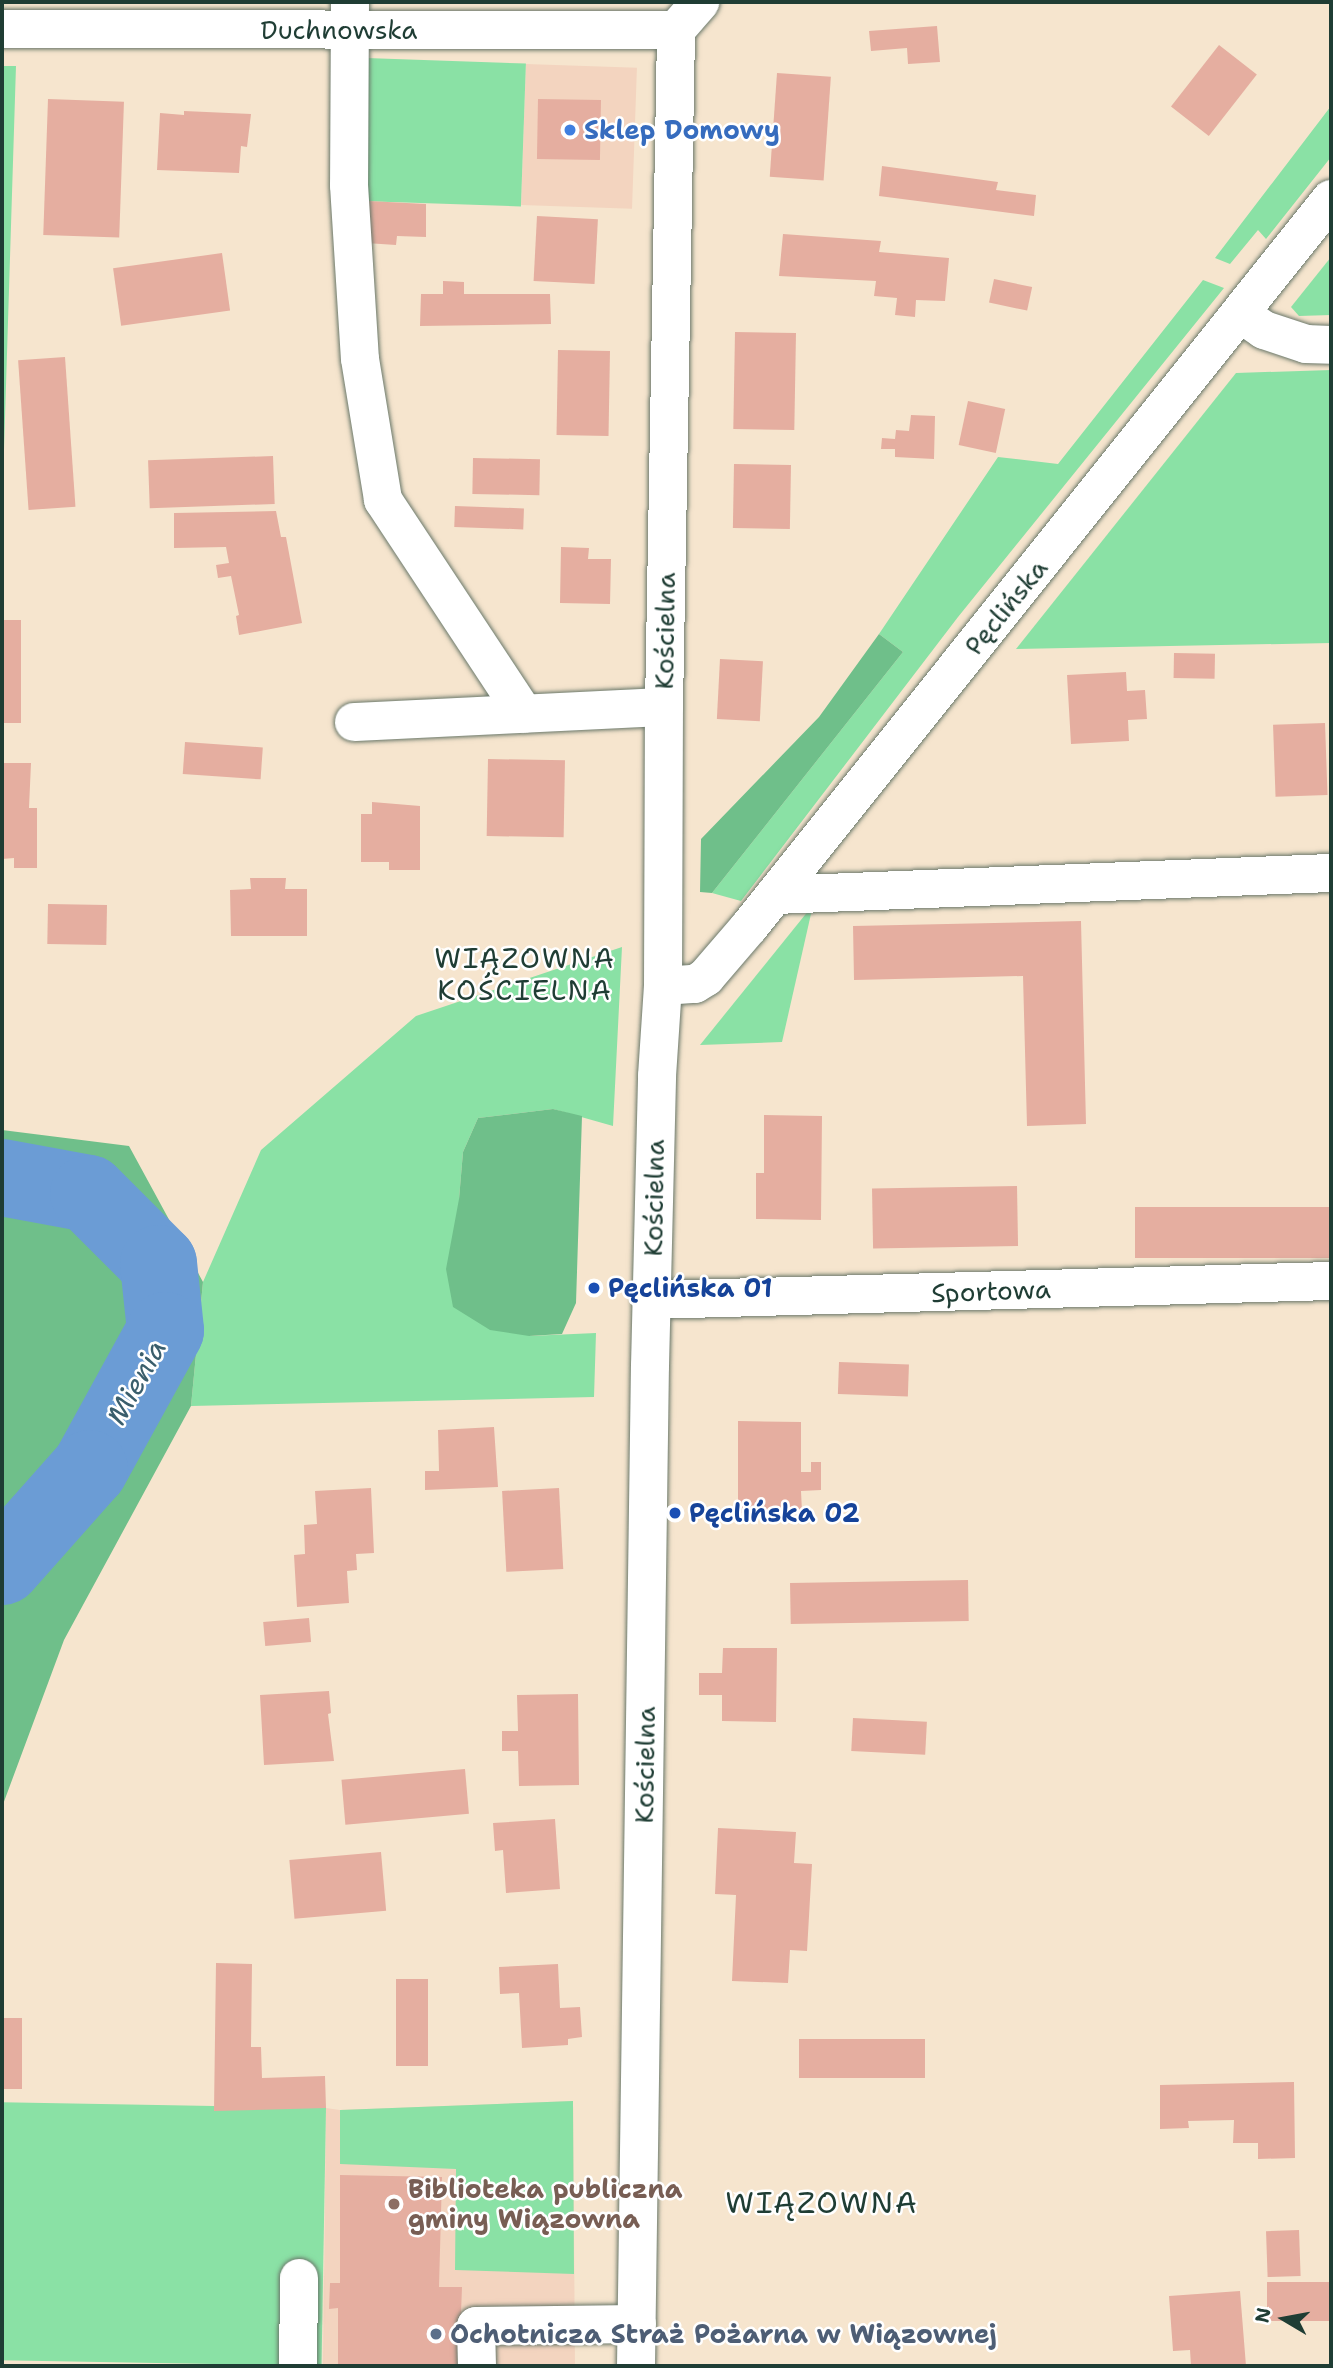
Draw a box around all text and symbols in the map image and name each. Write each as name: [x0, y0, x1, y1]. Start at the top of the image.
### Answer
street label: Duchnowska: [261, 14, 417, 46]
place label: Sklep Domowy: [584, 114, 780, 146]
marker: Sklep Domowy: [562, 122, 578, 138]
street label: Pęclińska: [958, 553, 1054, 661]
street label: Kościelna: [648, 572, 682, 690]
district label: WIĄZOWNA KOŚCIELNA: [435, 941, 615, 1007]
street label: Kościelna: [637, 1139, 671, 1257]
place label: Pęclińska 01: [608, 1272, 773, 1304]
street label: Sportowa: [931, 1273, 1051, 1309]
marker: Pęclińska 01: [586, 1280, 602, 1296]
water label: Mienia: [99, 1334, 173, 1430]
place label: Pęclińska 02: [689, 1497, 860, 1529]
marker: Pęclińska 02: [667, 1505, 683, 1521]
street label: Kościelna: [628, 1706, 662, 1824]
place label: Biblioteka publiczna gminy Wiązowna: [408, 2173, 682, 2234]
district label: WIĄZOWNA: [726, 2185, 918, 2221]
marker: Biblioteka publiczna gminy Wiązowna: [386, 2196, 402, 2212]
north arrow: [1249, 2284, 1319, 2354]
text: N: [1249, 2306, 1276, 2325]
place label: Ochotnicza Straż Pożarna w Wiązownej: [450, 2318, 997, 2350]
marker: Ochotnicza Straż Pożarna w Wiązownej: [428, 2326, 444, 2342]

